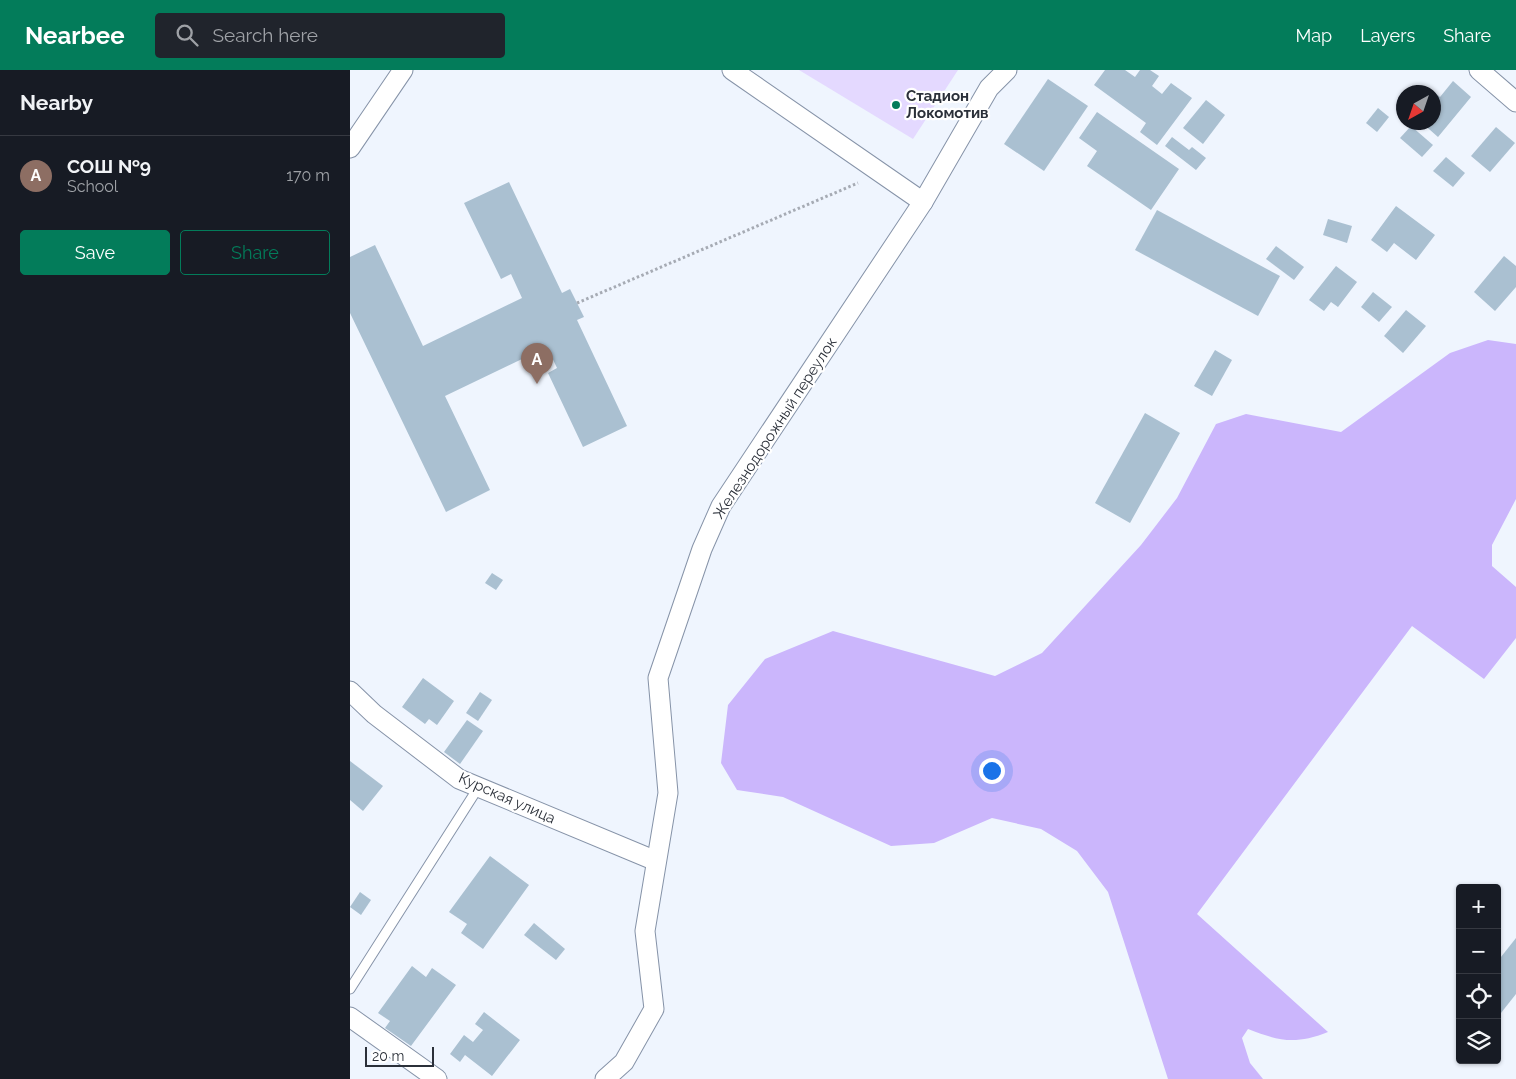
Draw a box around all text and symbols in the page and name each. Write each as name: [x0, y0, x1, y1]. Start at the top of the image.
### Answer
search box: [155, 13, 505, 58]
text: Nearbee: [25, 21, 125, 50]
icon: search: [173, 21, 201, 49]
text: Search here: [213, 24, 318, 46]
text: Map: [1296, 25, 1332, 46]
text: Layers: [1360, 25, 1415, 46]
text: Share: [1443, 25, 1491, 46]
north arrow: [1396, 85, 1441, 130]
place label: Стадион Локомотив: [906, 87, 989, 122]
text: Nearby: [20, 90, 93, 115]
marker: Стадион Локомотив: [890, 99, 902, 111]
text: СОШ №9: [67, 155, 151, 177]
text: A: [31, 166, 41, 185]
text: 170 m: [286, 166, 330, 185]
text: School: [67, 177, 118, 196]
button: Save: [20, 230, 170, 275]
button: Share: [180, 230, 330, 275]
street label: Железнодорожный переулок: [709, 334, 841, 522]
pin: A: [521, 343, 553, 384]
your location: [979, 758, 1005, 784]
street label: Курская улица: [456, 769, 558, 827]
map controls: [1456, 884, 1501, 1064]
button: +: [1456, 884, 1501, 929]
button: −: [1456, 929, 1501, 974]
button: locate: [1456, 974, 1501, 1019]
button: layers: [1456, 1019, 1501, 1064]
scale bar: [365, 1044, 434, 1067]
text: 20 m: [372, 1048, 404, 1064]

